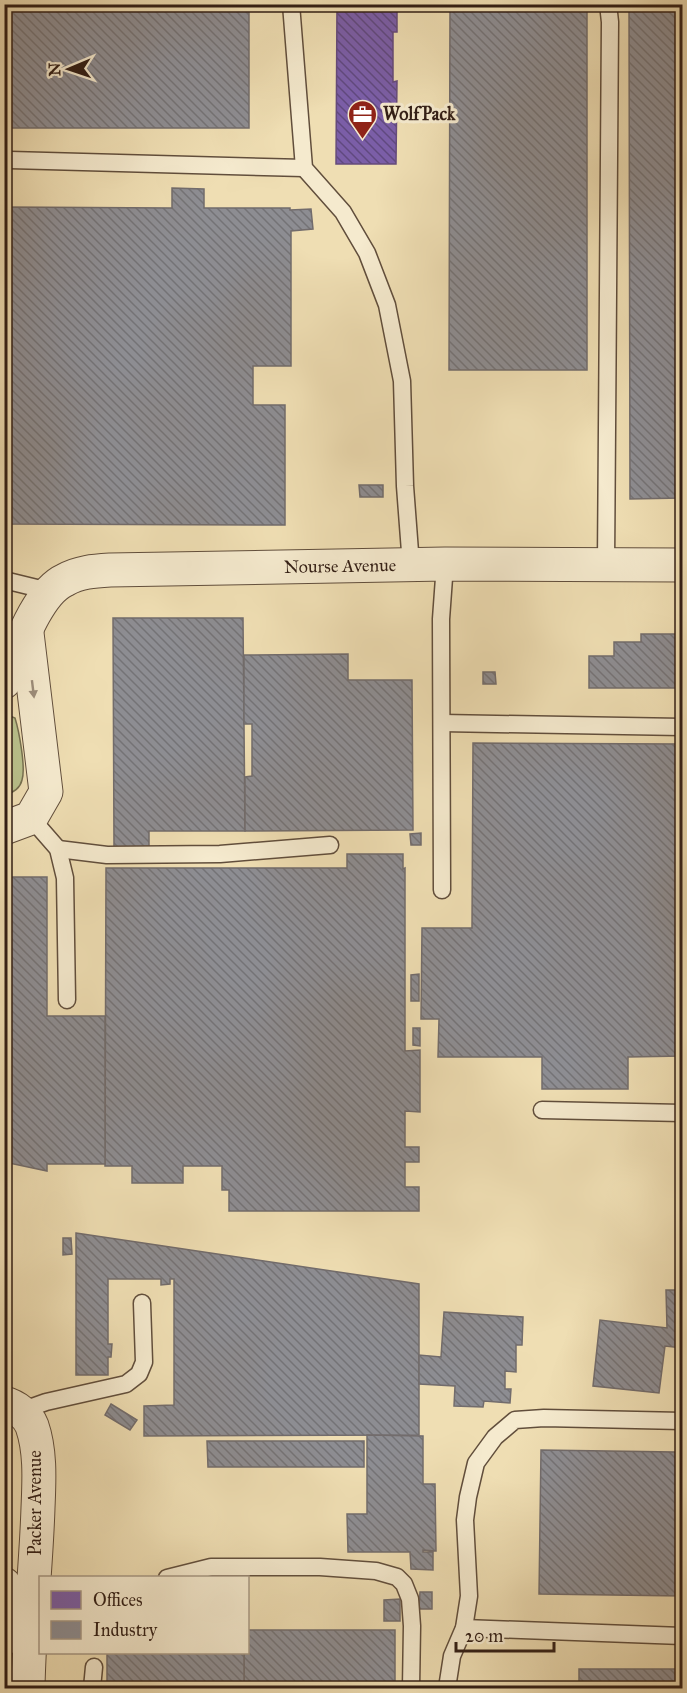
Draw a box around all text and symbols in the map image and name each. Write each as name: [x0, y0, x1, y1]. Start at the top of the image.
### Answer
north arrow: [39, 39, 99, 99]
text: N: [45, 62, 64, 77]
office icon: WolfPack: [346, 98, 378, 140]
place label: WolfPack: [383, 103, 456, 125]
street label: Nourse Avenue: [284, 554, 396, 578]
one-way arrow: [28, 680, 38, 699]
street label: Packer Avenue: [24, 1450, 46, 1556]
legend: [39, 1576, 249, 1654]
text: Offices: [93, 1589, 143, 1611]
scale bar: [456, 1615, 554, 1653]
text: Industry: [93, 1619, 158, 1641]
text: 20 m: [465, 1625, 503, 1647]

